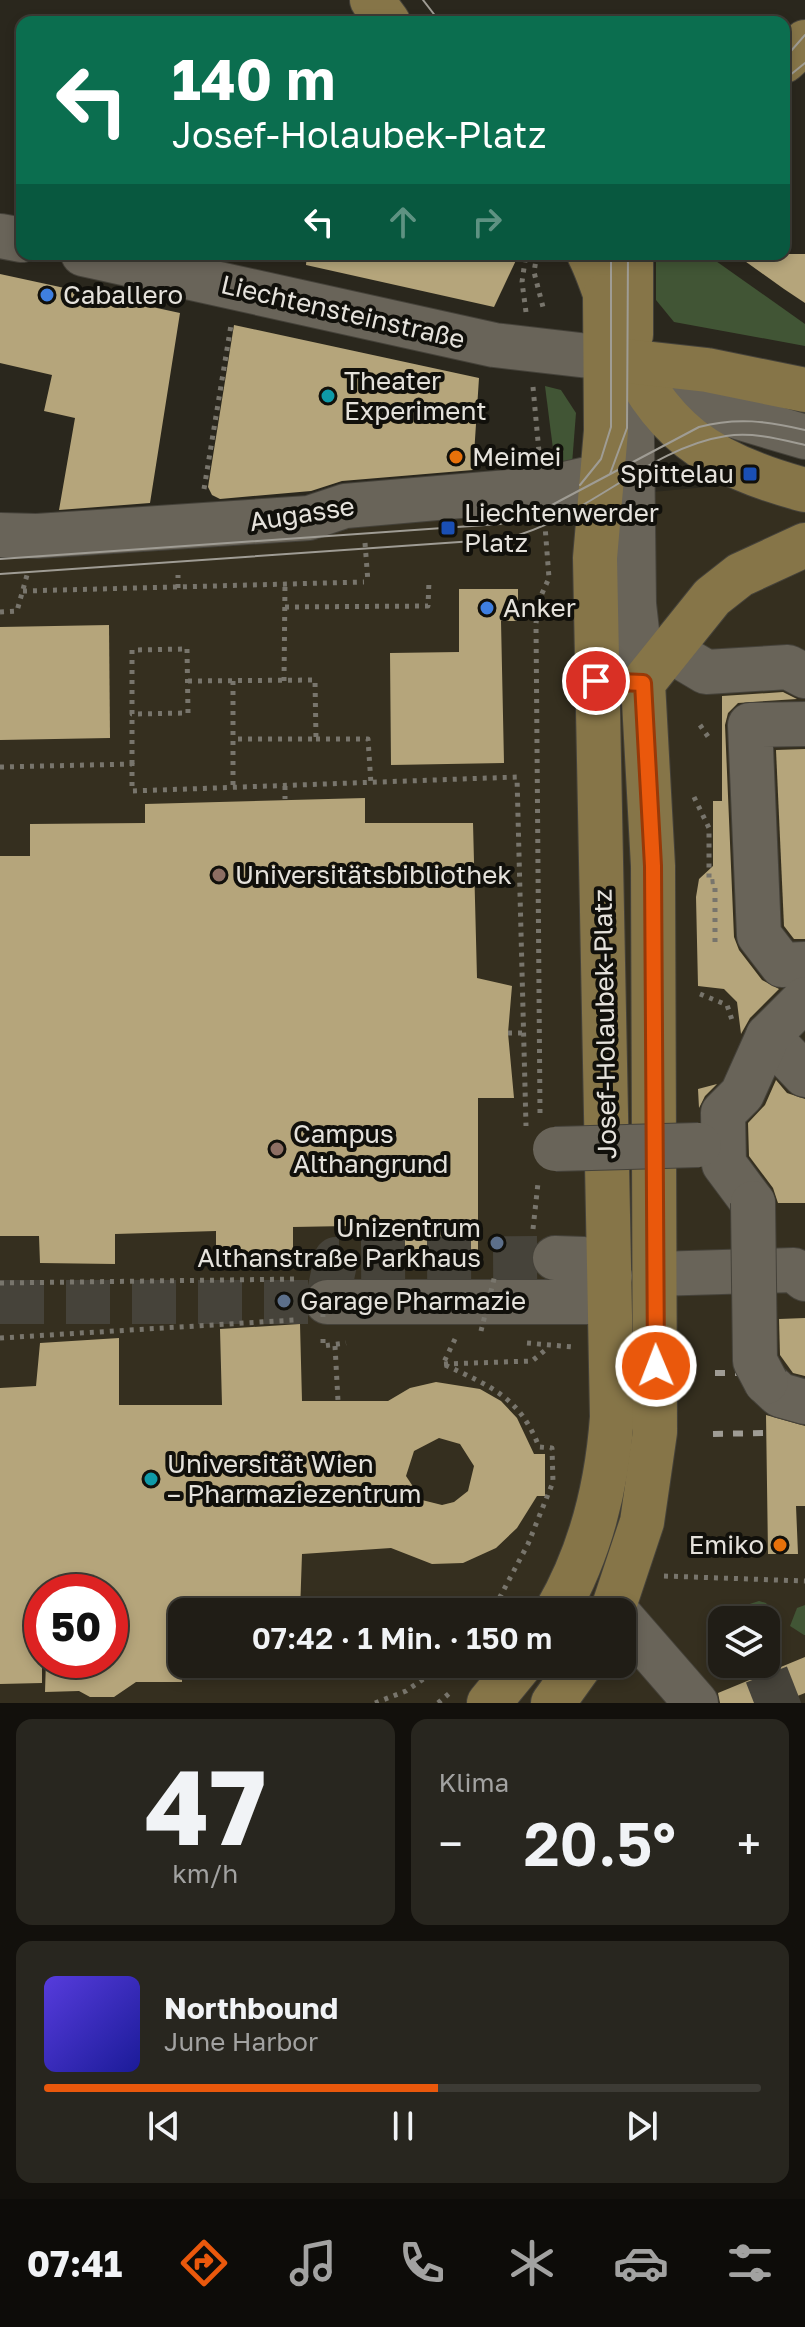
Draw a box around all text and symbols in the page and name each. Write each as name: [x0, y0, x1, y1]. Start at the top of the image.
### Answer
text: 140 m: [172, 45, 335, 112]
icon: left: [40, 48, 144, 152]
text: Josef-Holaubek-Platz: [172, 113, 546, 156]
icon: left: [297, 200, 341, 244]
icon: ahead: [381, 200, 425, 244]
icon: right: [465, 200, 509, 244]
street label: Liechtensteinstraße: [218, 268, 468, 355]
place label: Caballero: [63, 279, 183, 310]
marker: Caballero: [38, 286, 56, 304]
place label: Theater Experiment: [344, 365, 487, 426]
marker: Theater Experiment: [319, 387, 337, 405]
place label: Meimei: [472, 441, 561, 472]
marker: Meimei: [447, 448, 465, 466]
place label: Spittelau: [620, 458, 734, 489]
marker: Spittelau: [741, 465, 759, 483]
street label: Augasse: [247, 490, 357, 537]
place label: Liechtenwerder Platz: [464, 497, 659, 558]
marker: Liechtenwerder Platz: [439, 519, 457, 537]
place label: Anker: [503, 592, 576, 623]
marker: Anker: [478, 599, 496, 617]
pin: [562, 647, 630, 715]
icon: arrive: [574, 659, 618, 703]
place label: Universitätsbibliothek: [235, 859, 512, 890]
marker: Universitätsbibliothek: [210, 866, 228, 884]
street label: Josef-Holaubek-Platz: [587, 889, 622, 1159]
place label: Campus Althangrund: [293, 1118, 449, 1179]
marker: Campus Althangrund: [268, 1140, 286, 1158]
place label: Unizentrum Althanstraße Parkhaus: [197, 1212, 481, 1273]
marker: Unizentrum Althanstraße Parkhaus: [488, 1234, 506, 1252]
place label: Garage Pharmazie: [300, 1285, 526, 1316]
marker: Garage Pharmazie: [275, 1292, 293, 1310]
position arrow: [614, 1324, 698, 1408]
place label: Universität Wien – Pharmaziezentrum: [167, 1448, 422, 1509]
marker: Universität Wien – Pharmaziezentrum: [142, 1470, 160, 1488]
place label: Emiko: [688, 1529, 764, 1560]
marker: Emiko: [771, 1536, 789, 1554]
speed limit sign: 50: [24, 1574, 128, 1678]
map controls: [708, 1606, 780, 1678]
button: layers: [708, 1606, 780, 1678]
text: 07:42 · 1 Min. · 150 m: [252, 1620, 552, 1656]
text: 47: [144, 1743, 266, 1868]
text: Klima: [439, 1767, 509, 1798]
text: 20.5°: [524, 1807, 676, 1879]
text: −: [439, 1817, 463, 1870]
text: +: [737, 1817, 761, 1870]
text: km/h: [172, 1858, 238, 1889]
text: Northbound: [164, 1990, 338, 2026]
text: June Harbor: [164, 2026, 318, 2057]
icon: previous: [142, 2104, 186, 2148]
icon: pause: [381, 2104, 425, 2148]
icon: next: [620, 2104, 664, 2148]
icon: directions: [176, 2235, 232, 2291]
icon: music: [285, 2235, 341, 2291]
icon: phone: [394, 2235, 450, 2291]
icon: climate: [504, 2235, 560, 2291]
icon: car: [613, 2235, 669, 2291]
icon: filters: [722, 2235, 778, 2291]
text: 07:41: [27, 2242, 122, 2285]

